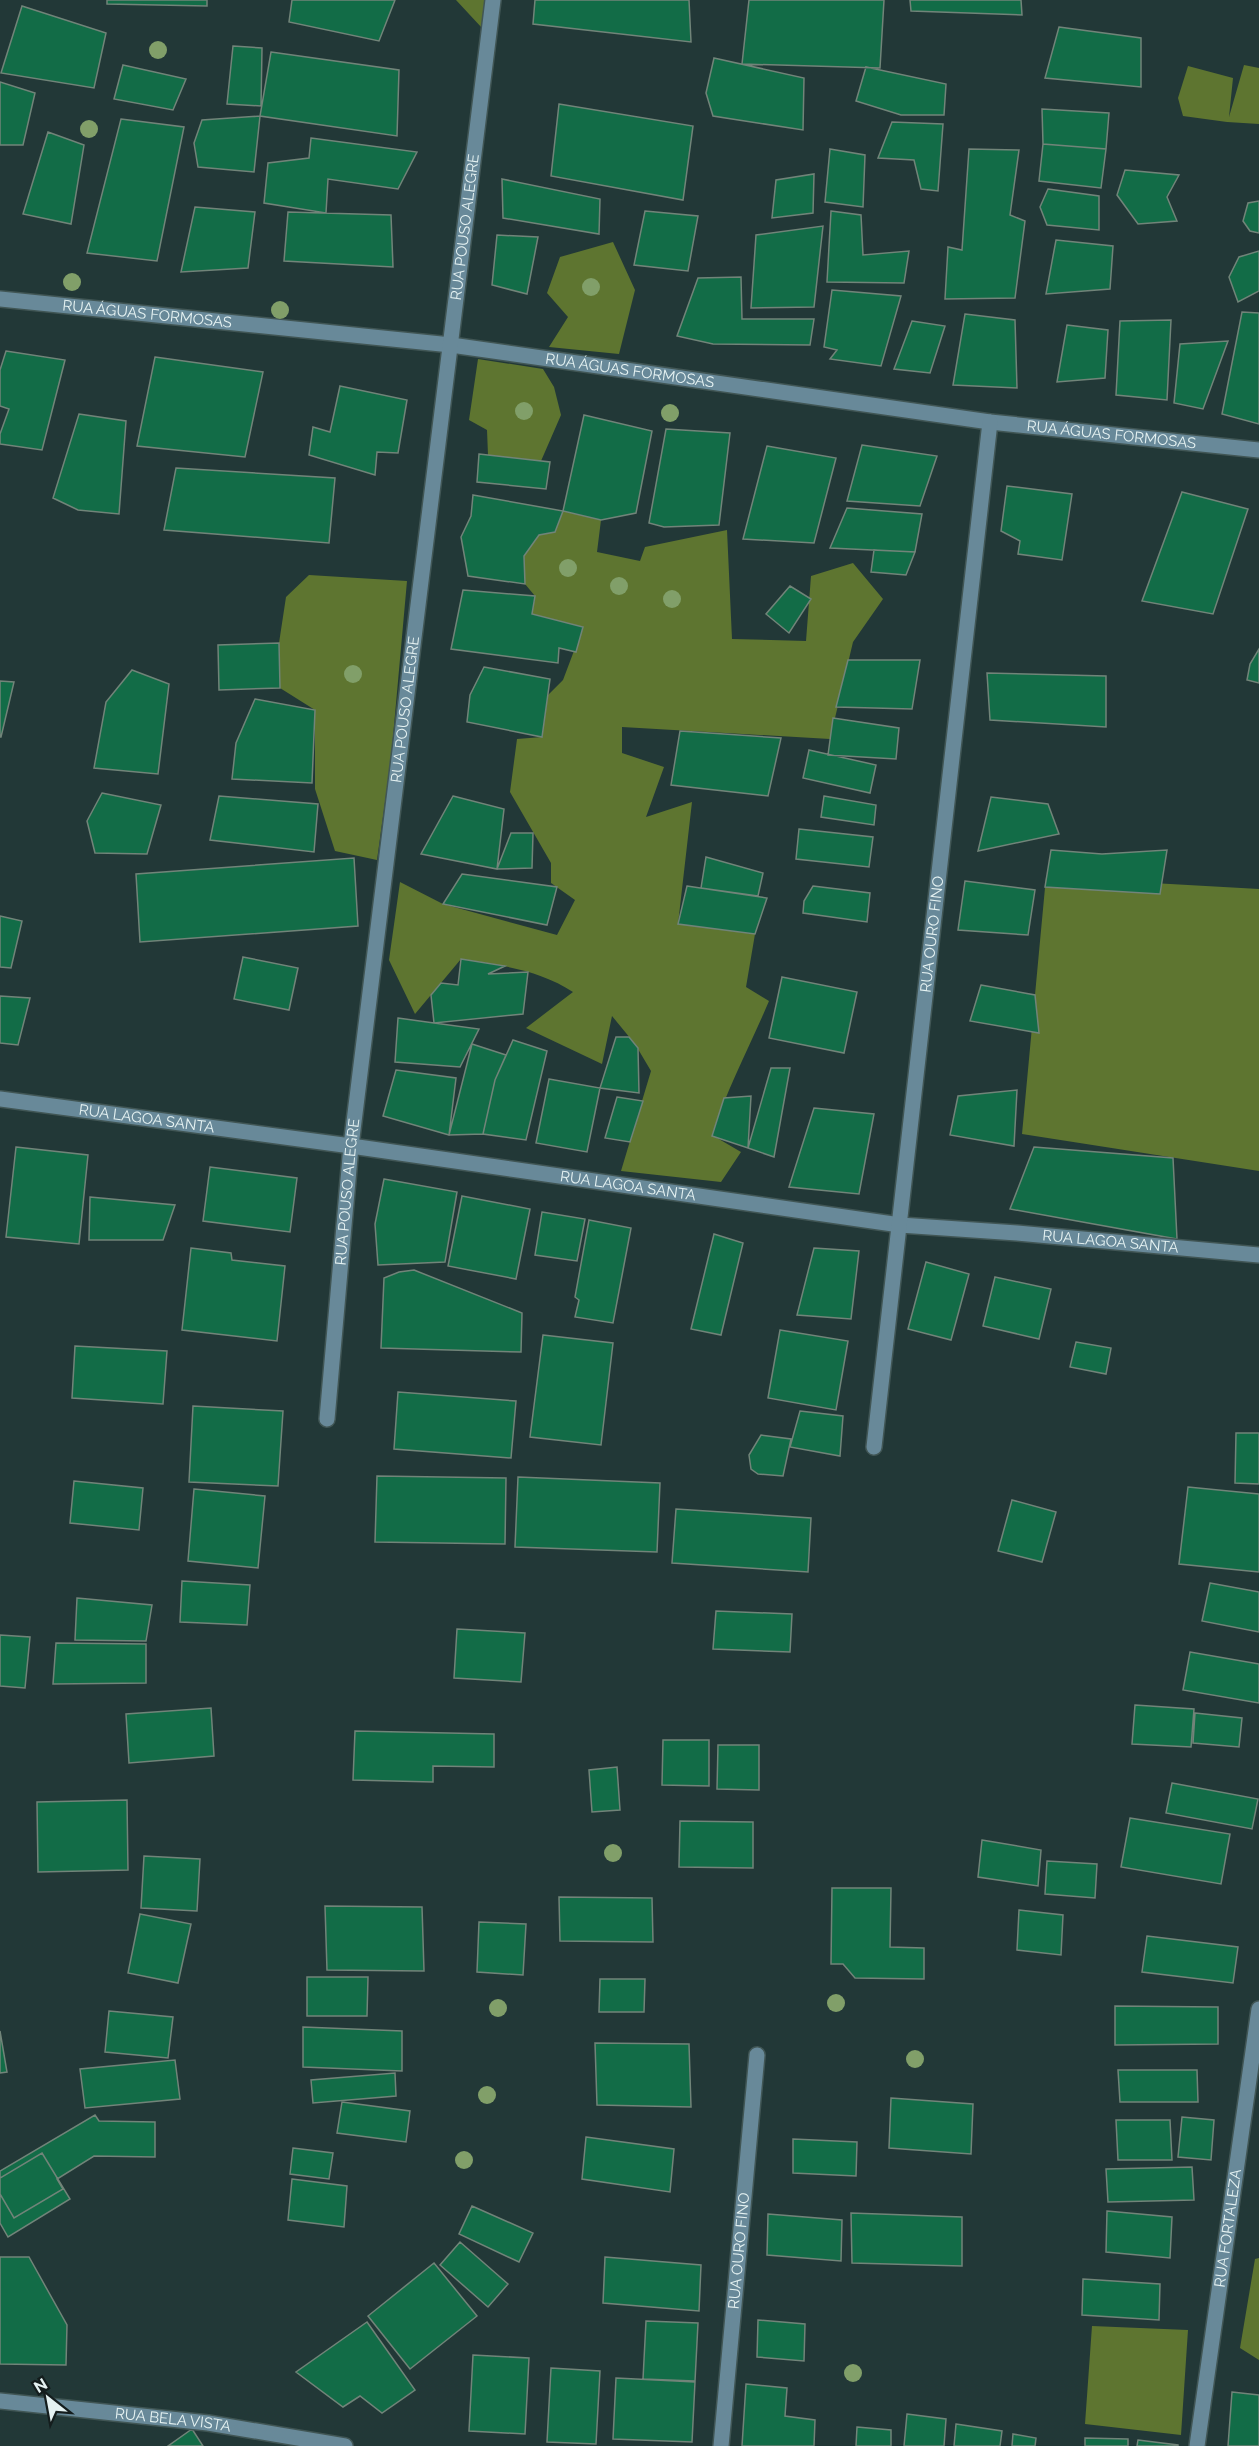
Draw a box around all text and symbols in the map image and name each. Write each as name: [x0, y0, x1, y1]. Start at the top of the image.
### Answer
street label: RUA POUSO ALEGRE: [447, 153, 483, 301]
street label: RUA ÁGUAS FORMOSAS: [62, 296, 233, 332]
street label: RUA ÁGUAS FORMOSAS: [544, 350, 715, 391]
street label: RUA ÁGUAS FORMOSAS: [1026, 417, 1197, 452]
street label: RUA POUSO ALEGRE: [387, 635, 423, 784]
street label: RUA OURO FINO: [916, 875, 948, 993]
street label: RUA LAGOA SANTA: [78, 1101, 216, 1137]
street label: RUA POUSO ALEGRE: [332, 1117, 363, 1266]
street label: RUA LAGOA SANTA: [559, 1167, 697, 1205]
street label: RUA LAGOA SANTA: [1042, 1226, 1179, 1257]
street label: RUA FORTALEZA: [1211, 2168, 1245, 2289]
street label: RUA OURO FINO: [725, 2192, 753, 2310]
north arrow: [18, 2368, 78, 2428]
text: N: [30, 2374, 51, 2397]
street label: RUA BELA VISTA: [114, 2404, 232, 2436]

